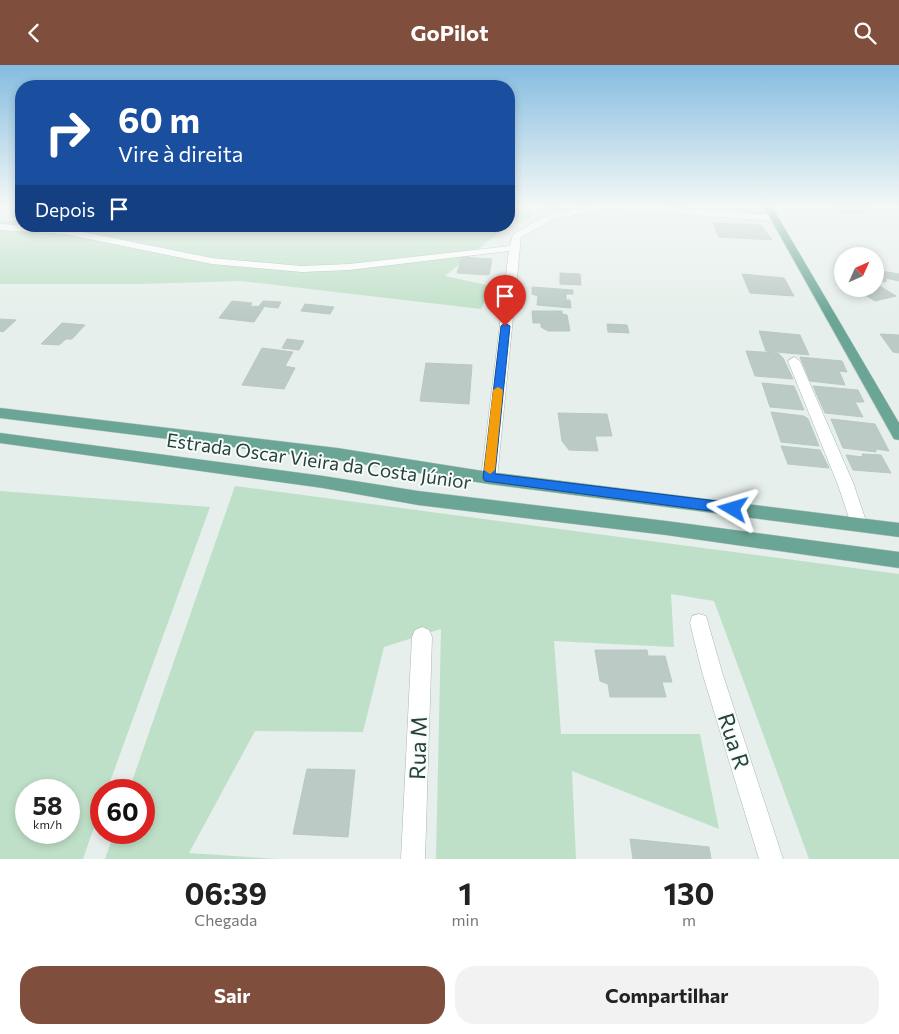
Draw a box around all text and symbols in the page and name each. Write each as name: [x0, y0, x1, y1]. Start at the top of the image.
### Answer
icon: back: [20, 19, 48, 47]
text: GoPilot: [411, 19, 488, 46]
icon: search: [851, 19, 879, 47]
text: 60 m: [118, 97, 200, 140]
icon: right: [35, 100, 100, 165]
text: Vire à direita: [118, 140, 243, 167]
icon: arrive: [105, 195, 133, 223]
text: Depois: [35, 198, 95, 221]
north arrow: [834, 247, 884, 297]
map controls: [834, 247, 884, 297]
pin: [484, 275, 526, 326]
icon: arrive: [491, 282, 519, 310]
street label: Estrada Oscar Vieira da Costa Júnior: [165, 428, 473, 493]
position arrow: [706, 482, 758, 534]
street label: Rua R: [713, 709, 756, 773]
street label: Rua M: [403, 716, 432, 780]
speed limit sign: 60: [90, 779, 155, 844]
text: 58: [32, 790, 63, 820]
text: km/h: [33, 817, 62, 831]
text: 06:39: [185, 874, 267, 911]
text: 1: [458, 874, 472, 911]
text: 130: [663, 874, 714, 911]
text: Chegada: [194, 910, 257, 929]
text: min: [452, 910, 479, 929]
text: m: [682, 910, 696, 929]
button: Sair: [20, 966, 445, 1024]
button: Compartilhar: [455, 966, 879, 1024]

